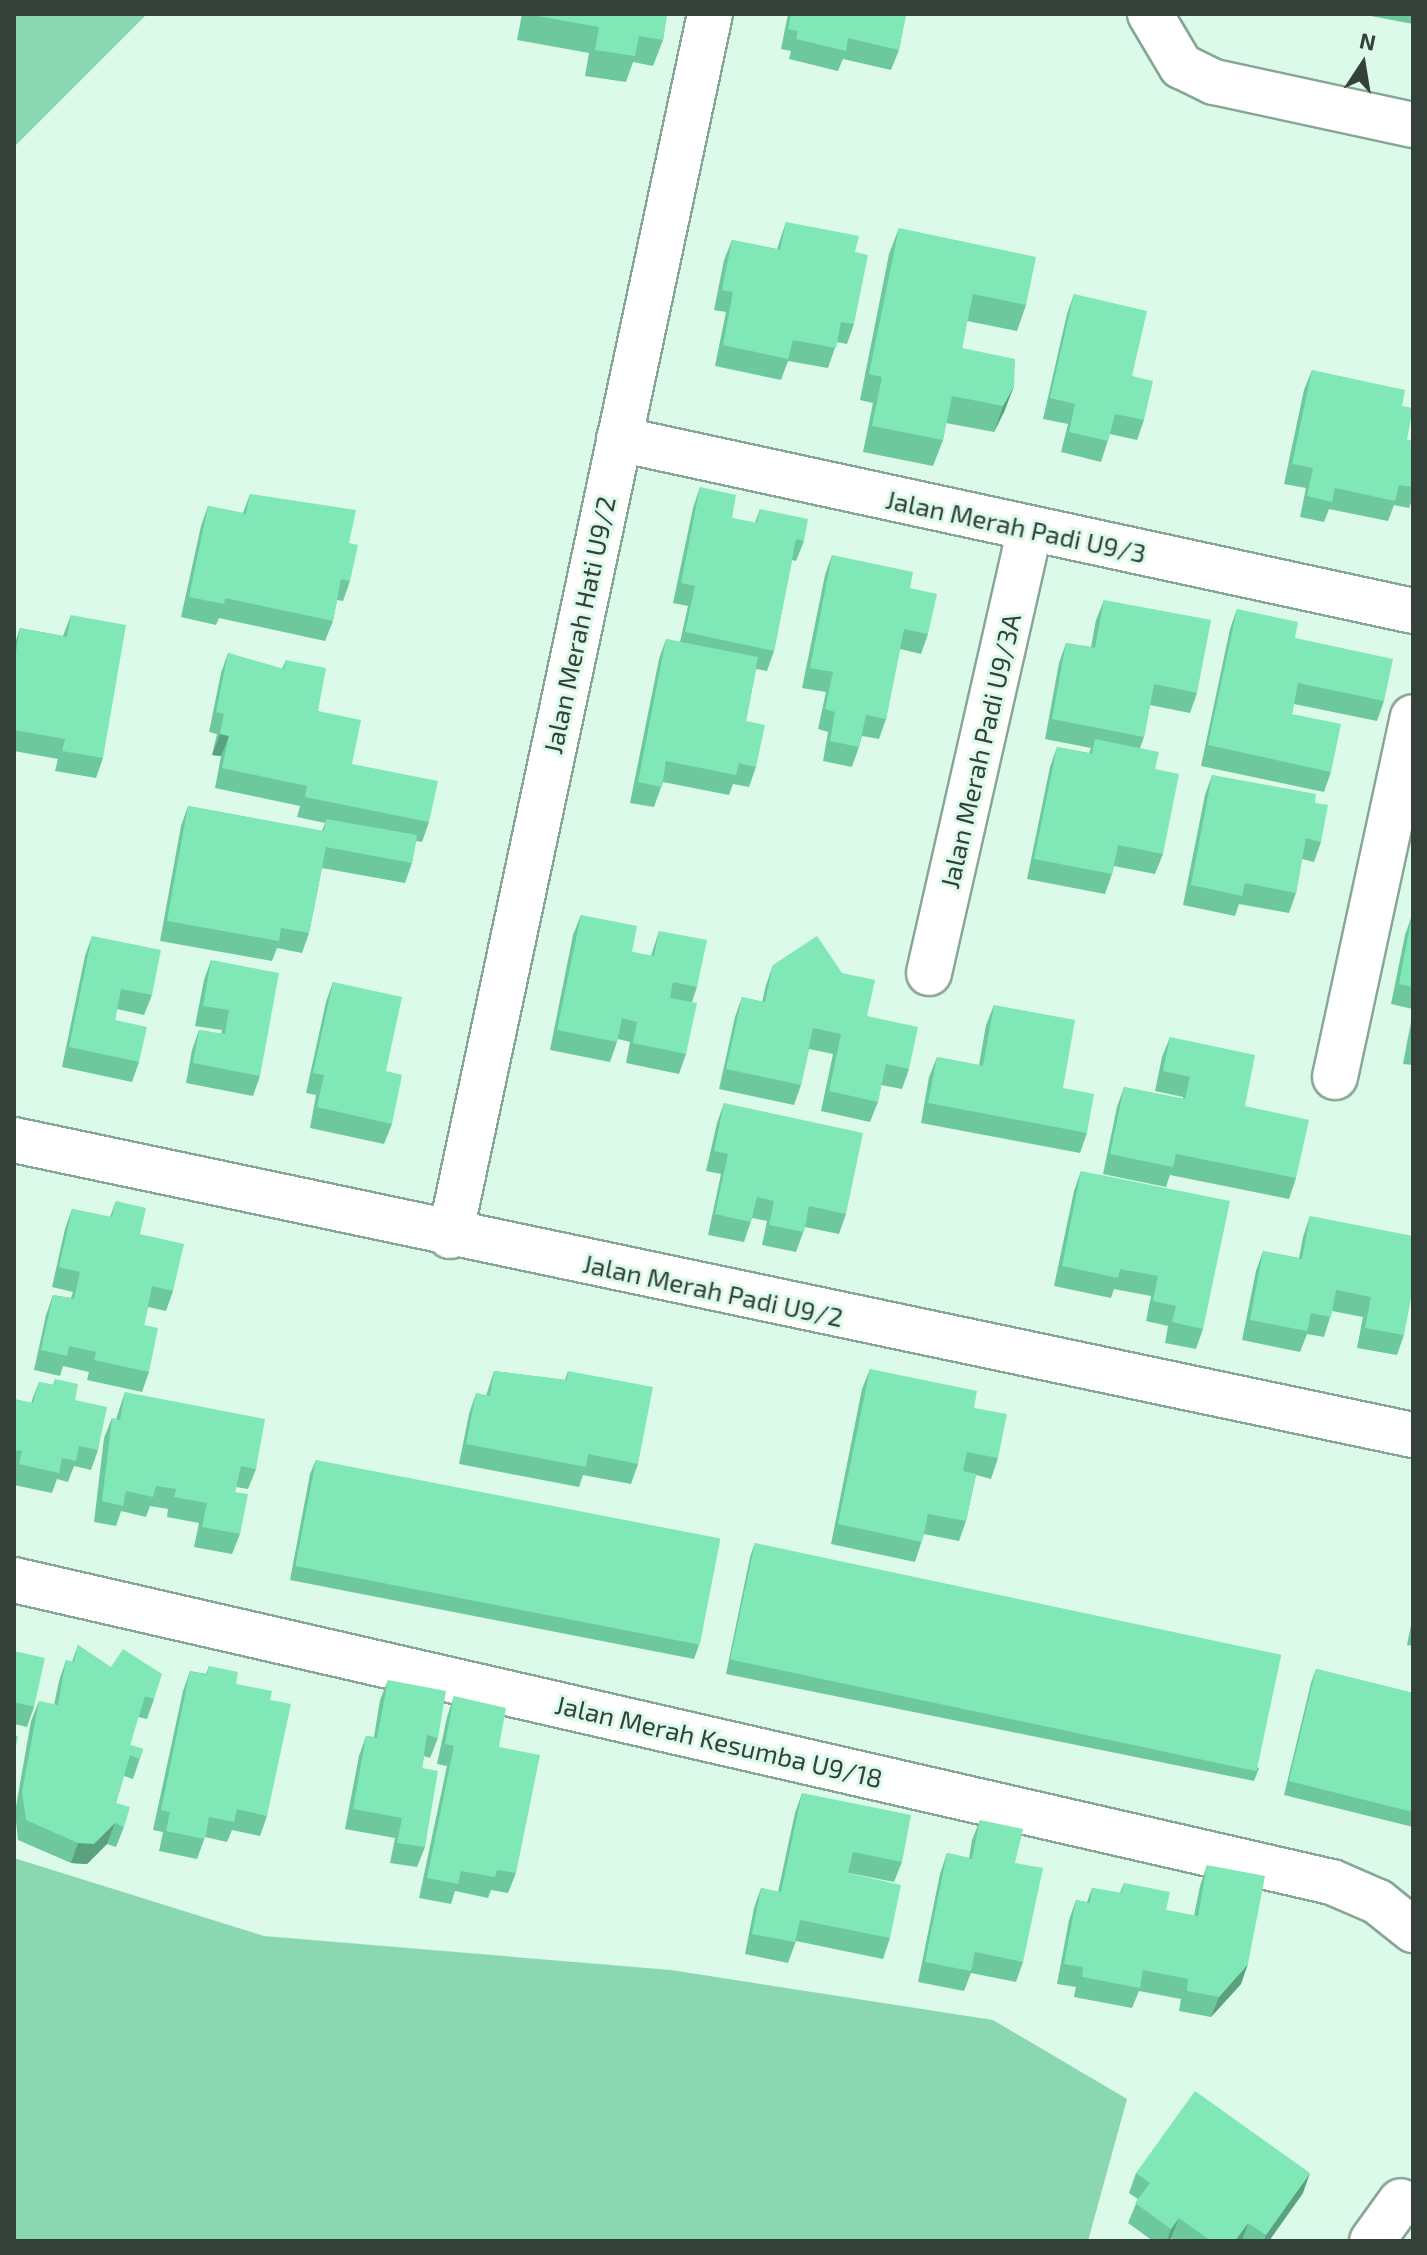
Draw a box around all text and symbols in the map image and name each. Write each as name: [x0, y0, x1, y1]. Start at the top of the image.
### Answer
north arrow: [1323, 24, 1403, 104]
text: N: [1358, 26, 1378, 55]
street label: Jalan Merah Padi U9/3: [883, 483, 1149, 569]
street label: Jalan Merah Hati U9/2: [536, 493, 622, 757]
street label: Jalan Merah Padi U9/3A: [933, 610, 1027, 892]
street label: Jalan Merah Padi U9/2: [580, 1247, 846, 1333]
street label: Jalan Merah Kesumba U9/18: [552, 1688, 886, 1794]

